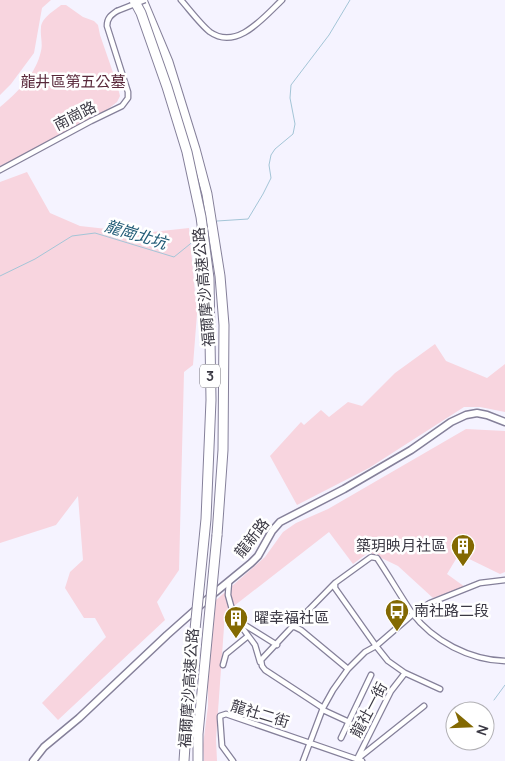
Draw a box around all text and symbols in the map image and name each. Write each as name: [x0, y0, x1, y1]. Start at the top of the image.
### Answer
park label: 龍井區第五公墓: [20, 71, 126, 92]
street label: 南崗路: [50, 96, 100, 135]
water label: 龍崗北坑: [102, 214, 172, 254]
street label: 福爾摩沙高速公路: [188, 226, 219, 348]
road number: 3: [200, 364, 220, 388]
street label: 龍新路: [229, 513, 274, 562]
building icon: 築玥映月社區: [450, 533, 476, 567]
place label: 築玥映月社區: [356, 535, 446, 556]
bus stop icon: 南社路二段: [384, 598, 410, 632]
place label: 南社路二段: [414, 600, 489, 621]
building icon: 曜幸福社區: [223, 605, 249, 639]
place label: 曜幸福社區: [254, 607, 329, 628]
street label: 福爾摩沙高速公路: [174, 627, 203, 749]
street label: 龍社一街: [345, 678, 392, 741]
street label: 龍社二街: [228, 695, 292, 732]
north arrow: [445, 701, 495, 751]
text: N: [472, 723, 493, 738]

